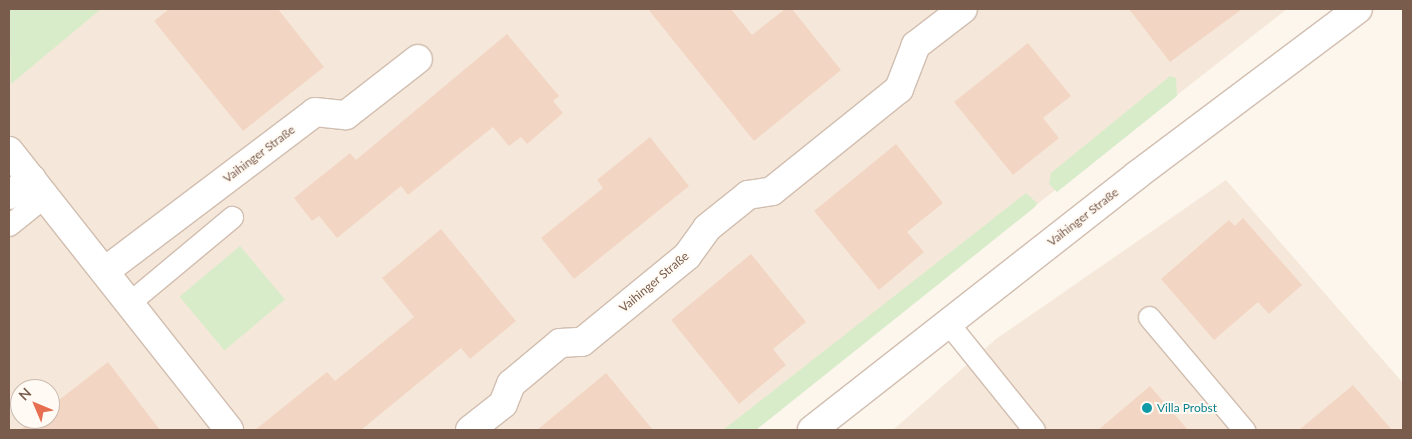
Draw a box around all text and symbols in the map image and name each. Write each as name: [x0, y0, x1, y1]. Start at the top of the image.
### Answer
street label: Vaihinger Straße: [220, 122, 298, 186]
street label: Vaihinger Straße: [1045, 185, 1121, 249]
street label: Vaihinger Straße: [616, 249, 692, 315]
north arrow: [10, 379, 60, 429]
text: N: [15, 384, 35, 404]
place label: Villa Probst: [1157, 401, 1217, 415]
marker: Villa Probst: [1141, 402, 1153, 414]

